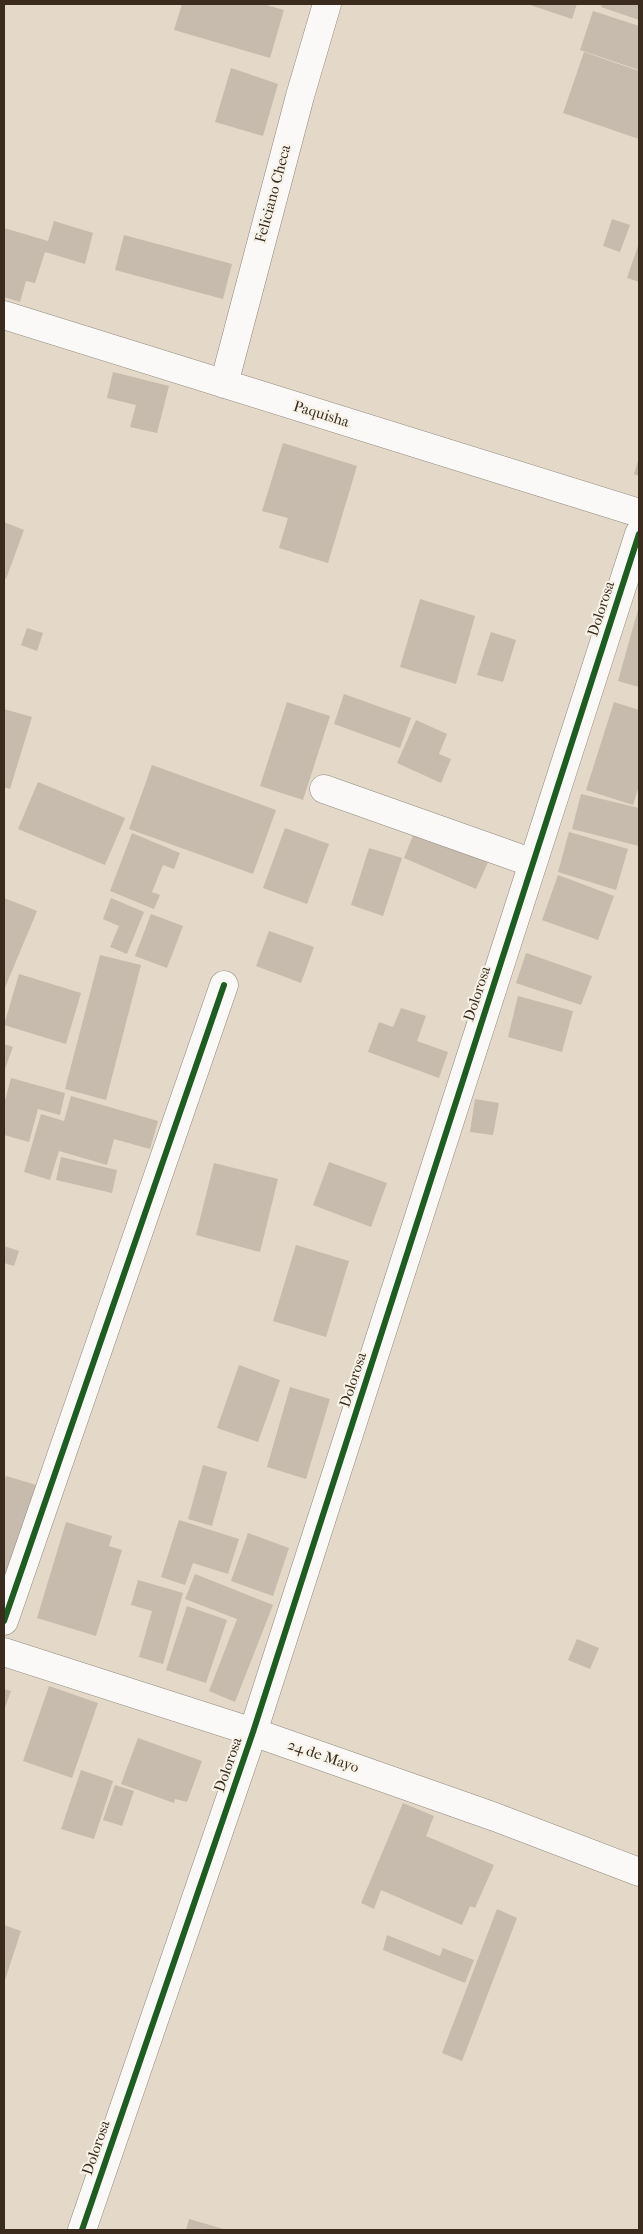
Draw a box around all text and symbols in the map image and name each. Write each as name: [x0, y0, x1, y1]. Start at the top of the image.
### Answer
street label: Feliciano Checa: [252, 143, 296, 245]
street label: Paquisha: [291, 398, 351, 432]
street label: Dolorosa: [585, 579, 619, 639]
street label: Dolorosa: [461, 964, 495, 1024]
street label: Dolorosa: [337, 1350, 371, 1410]
street label: Dolorosa: [211, 1735, 247, 1795]
street label: 24 de Mayo: [285, 1736, 361, 1778]
street label: Dolorosa: [79, 2118, 115, 2178]

